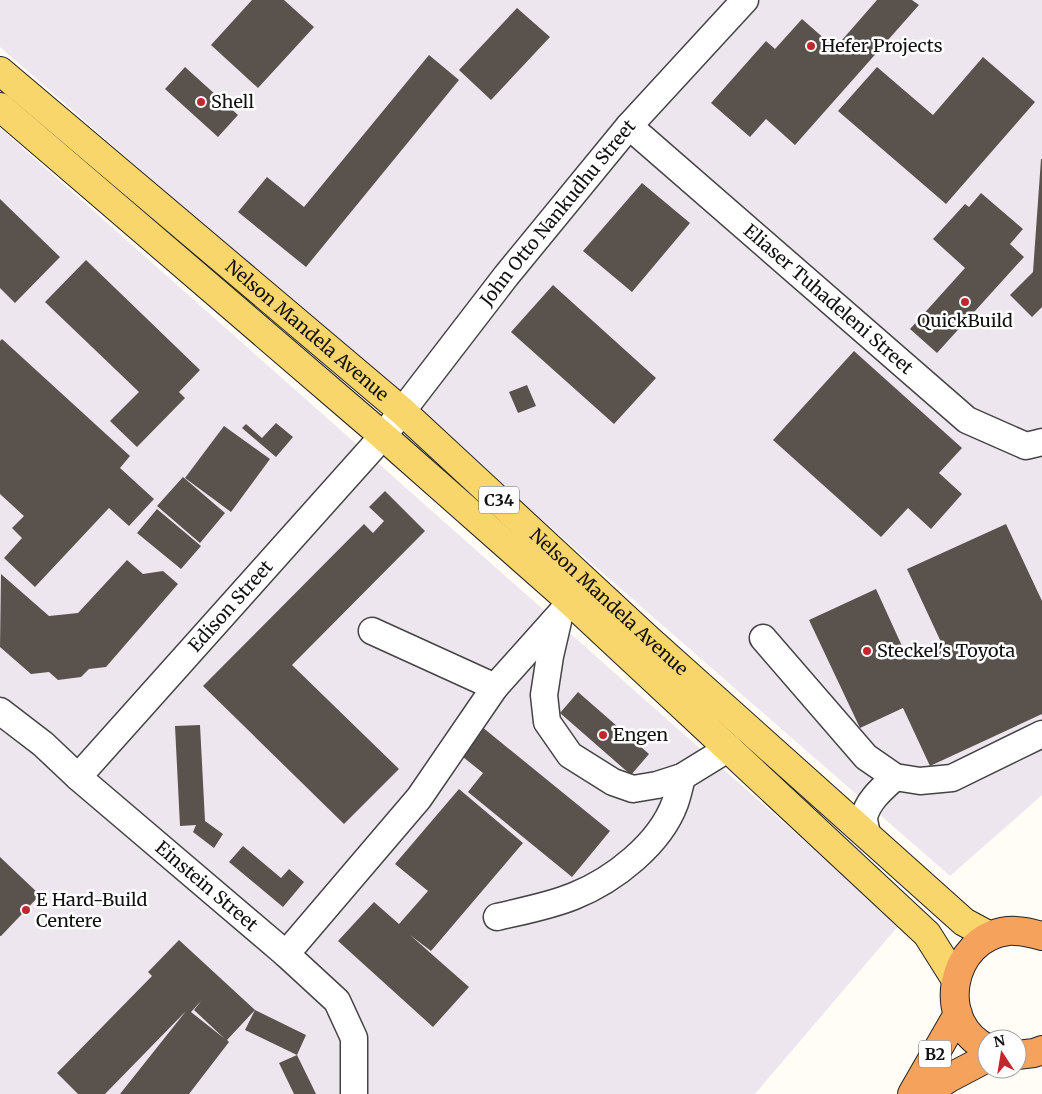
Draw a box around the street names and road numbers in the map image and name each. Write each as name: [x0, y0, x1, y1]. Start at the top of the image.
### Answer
street label: John Otto Nankudhu Street: [474, 115, 640, 311]
street label: Eliaser Tuhadeleni Street: [739, 219, 918, 379]
street label: Nelson Mandela Avenue: [221, 255, 394, 406]
road number: C34: [479, 486, 519, 514]
street label: Nelson Mandela Avenue: [525, 523, 693, 680]
street label: Edison Street: [183, 555, 277, 657]
street label: Einstein Street: [151, 836, 263, 936]
road number: B2: [919, 1040, 951, 1068]

